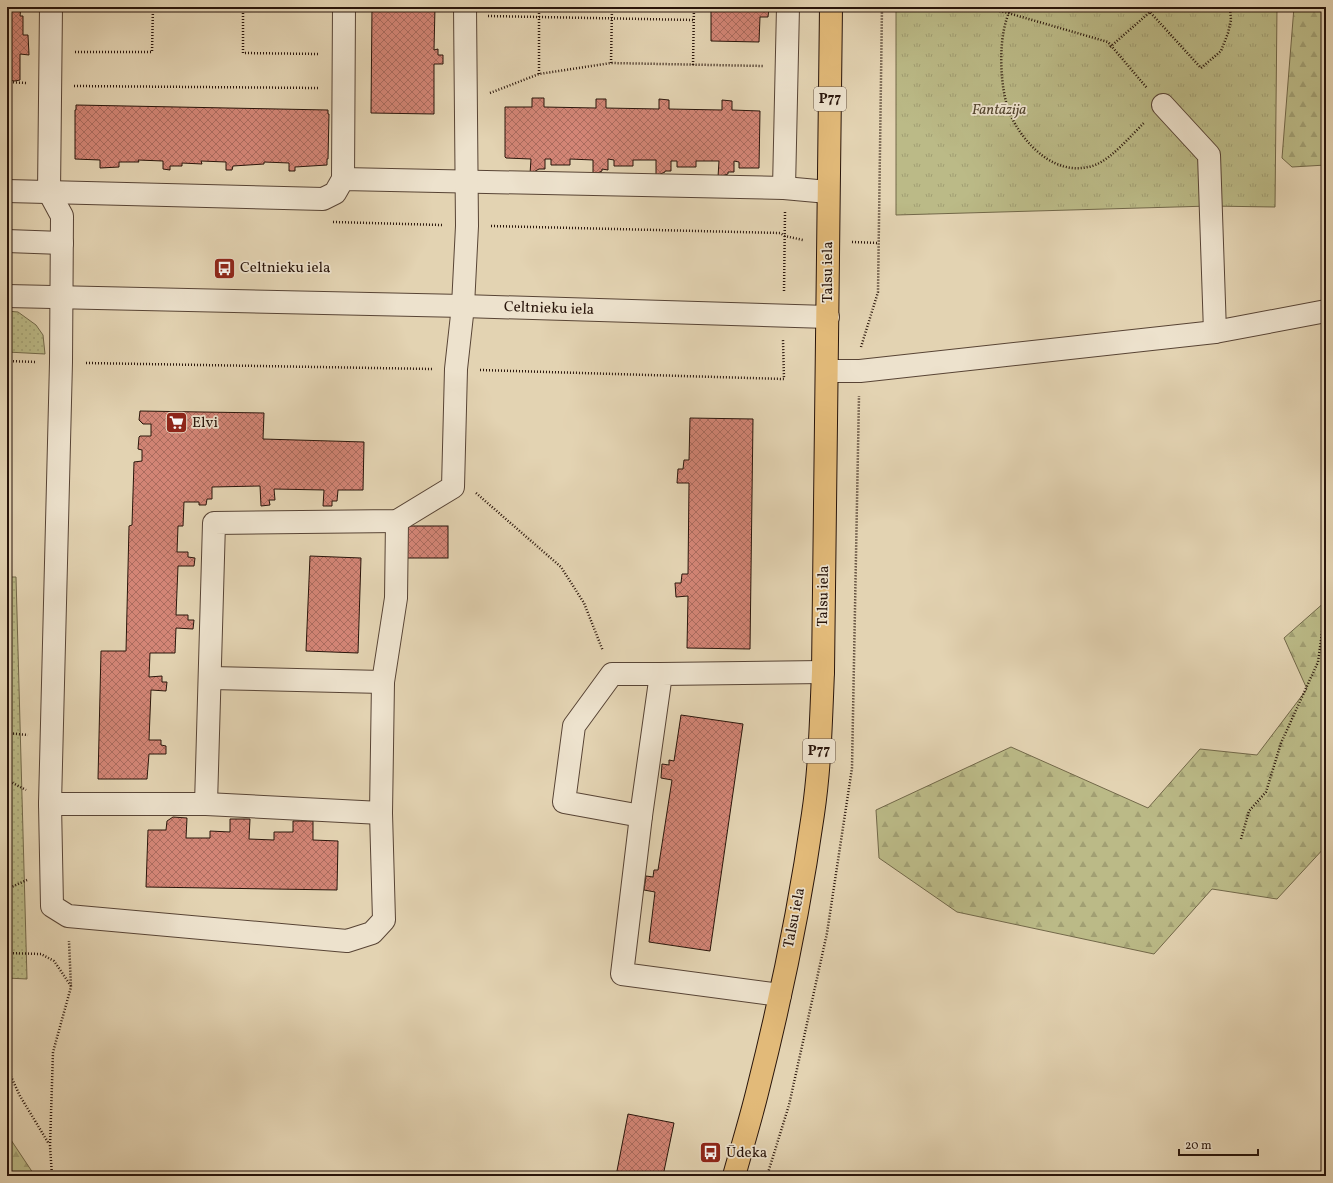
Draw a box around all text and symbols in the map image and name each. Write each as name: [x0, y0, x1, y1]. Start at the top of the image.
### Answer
road number: P77: [814, 87, 846, 111]
park label: Fantāzija: [972, 100, 1026, 121]
street label: Talsu iela: [818, 241, 839, 303]
bus stop icon: Celtnieku iela: [212, 255, 238, 281]
place label: Celtnieku iela: [240, 258, 330, 279]
street label: Celtnieku iela: [503, 297, 595, 321]
supermarket icon: Elvi: [163, 410, 189, 436]
place label: Elvi: [192, 413, 218, 434]
street label: Talsu iela: [813, 565, 835, 627]
road number: P77: [803, 739, 835, 763]
street label: Talsu iela: [779, 886, 811, 950]
scale bar: [1179, 1131, 1258, 1157]
text: 20 m: [1185, 1138, 1212, 1154]
bus stop icon: Ūdeka: [698, 1140, 724, 1166]
place label: Ūdeka: [726, 1143, 767, 1164]

